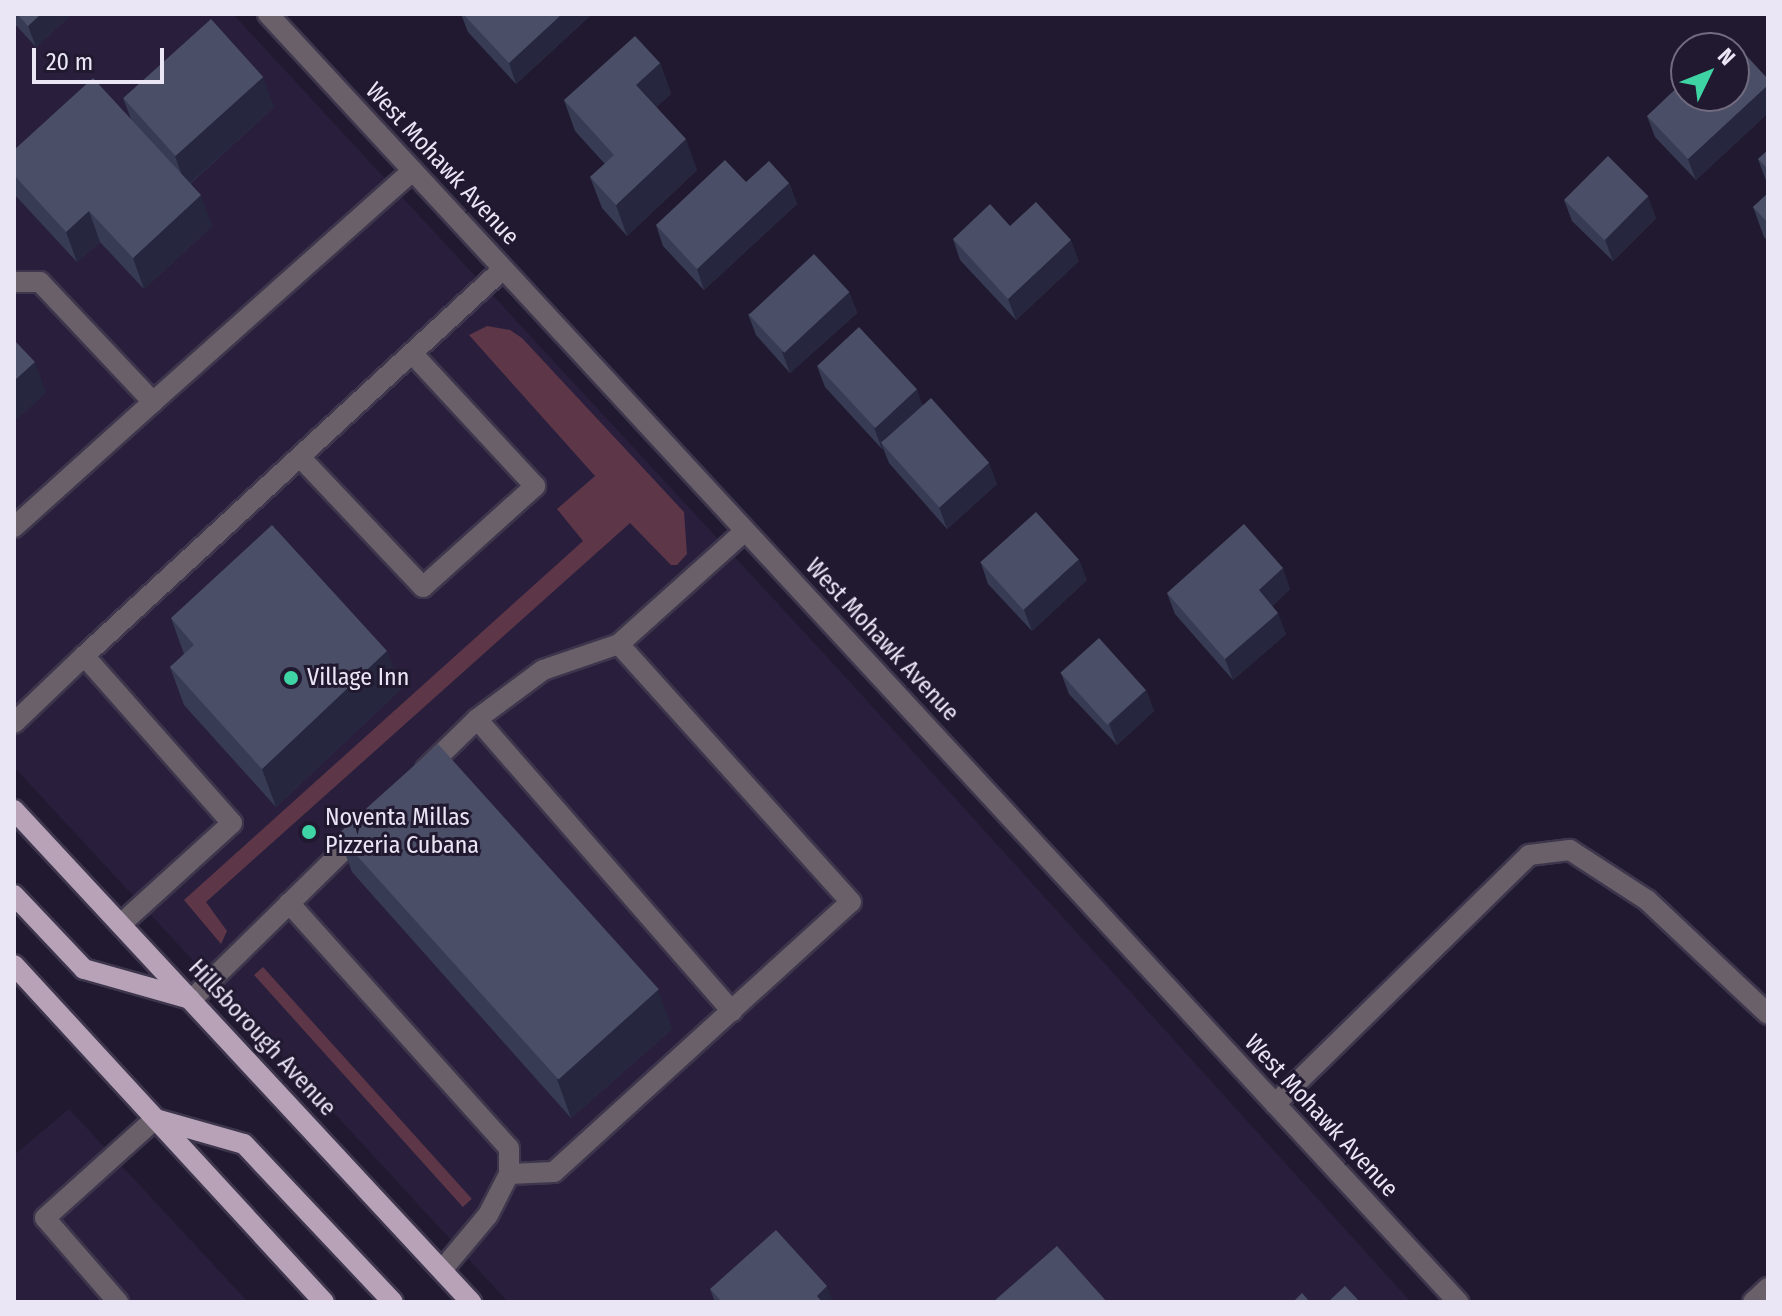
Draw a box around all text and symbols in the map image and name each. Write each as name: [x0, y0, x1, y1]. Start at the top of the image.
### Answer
scale bar: [36, 32, 168, 82]
north arrow: [1670, 32, 1750, 112]
text: N: [1712, 43, 1741, 71]
text: 20 m: [46, 48, 93, 76]
street label: West Mohawk Avenue: [359, 77, 525, 251]
street label: West Mohawk Avenue: [799, 553, 965, 727]
place label: Village Inn: [307, 664, 409, 692]
marker: Village Inn: [282, 669, 300, 687]
place label: Noventa Millas Pizzeria Cubana: [325, 804, 479, 860]
marker: Noventa Millas Pizzeria Cubana: [300, 823, 318, 841]
street label: Hillsborough Avenue: [182, 954, 342, 1122]
street label: West Mohawk Avenue: [1238, 1029, 1404, 1203]

